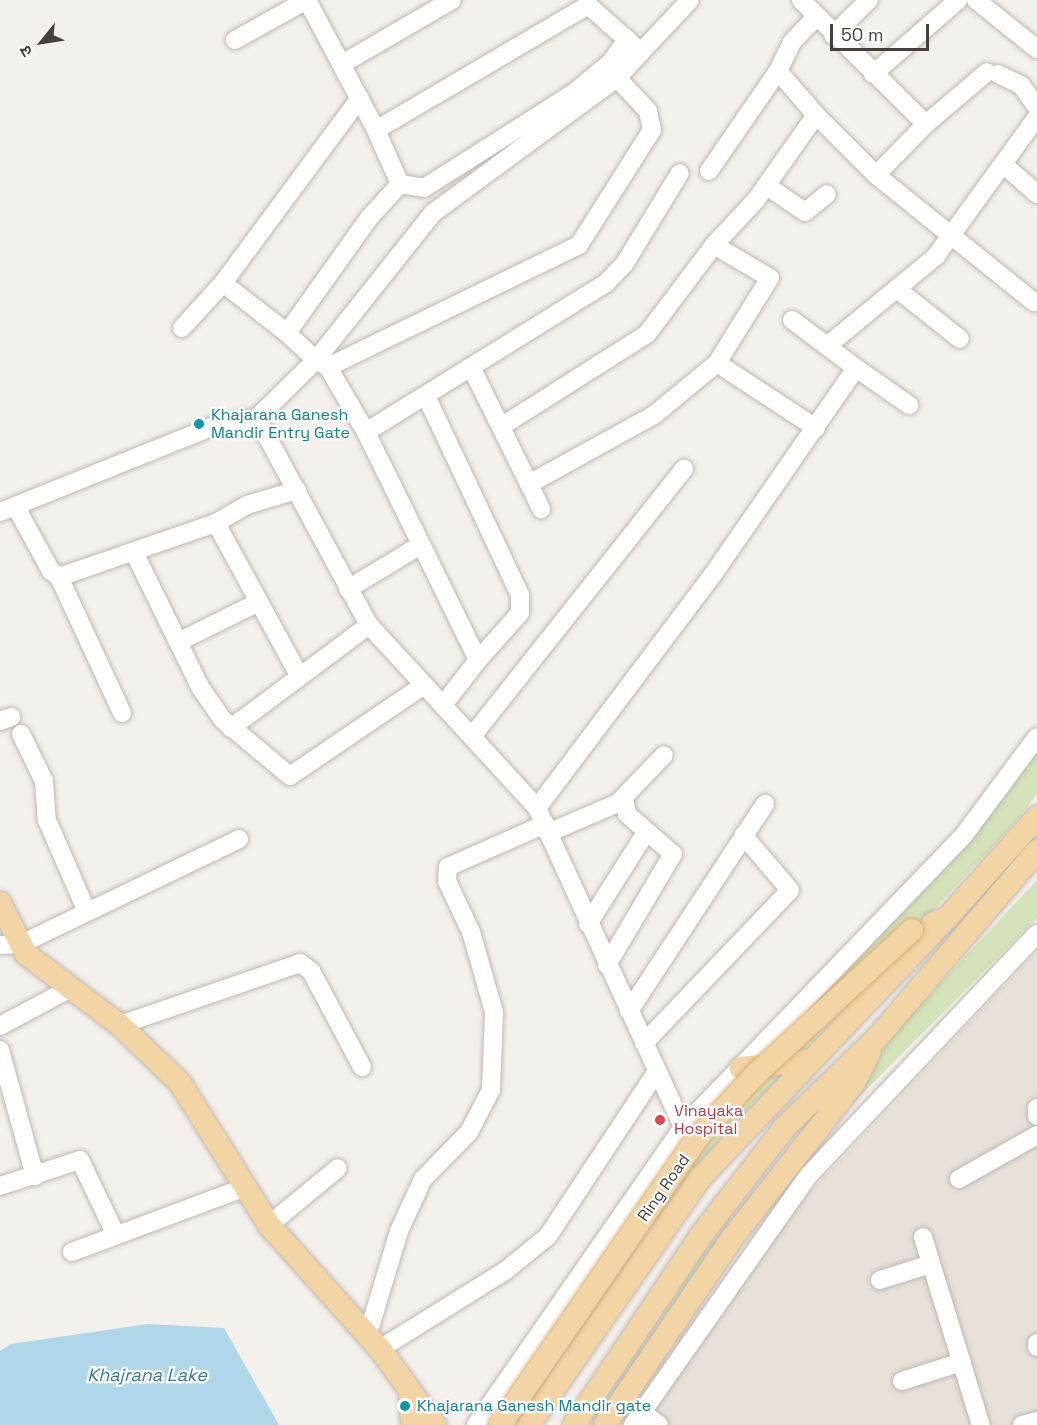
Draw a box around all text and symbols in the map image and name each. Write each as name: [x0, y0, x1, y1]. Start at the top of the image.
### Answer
north arrow: [12, 12, 72, 72]
scale bar: [833, 12, 932, 50]
text: 50 m: [841, 23, 883, 46]
text: उ: [15, 42, 37, 61]
place label: Khajarana Ganesh Mandir Entry Gate: [211, 405, 350, 443]
marker: Khajarana Ganesh Mandir Entry Gate: [192, 417, 206, 431]
place label: Vinayaka Hospital: [674, 1101, 743, 1139]
marker: Vinayaka Hospital: [651, 1111, 669, 1129]
street label: Ring Road: [634, 1151, 694, 1225]
water label: Khajrana Lake: [87, 1364, 207, 1386]
place label: Khajarana Ganesh Mandir gate: [417, 1396, 651, 1416]
marker: Khajarana Ganesh Mandir gate: [398, 1399, 412, 1413]

